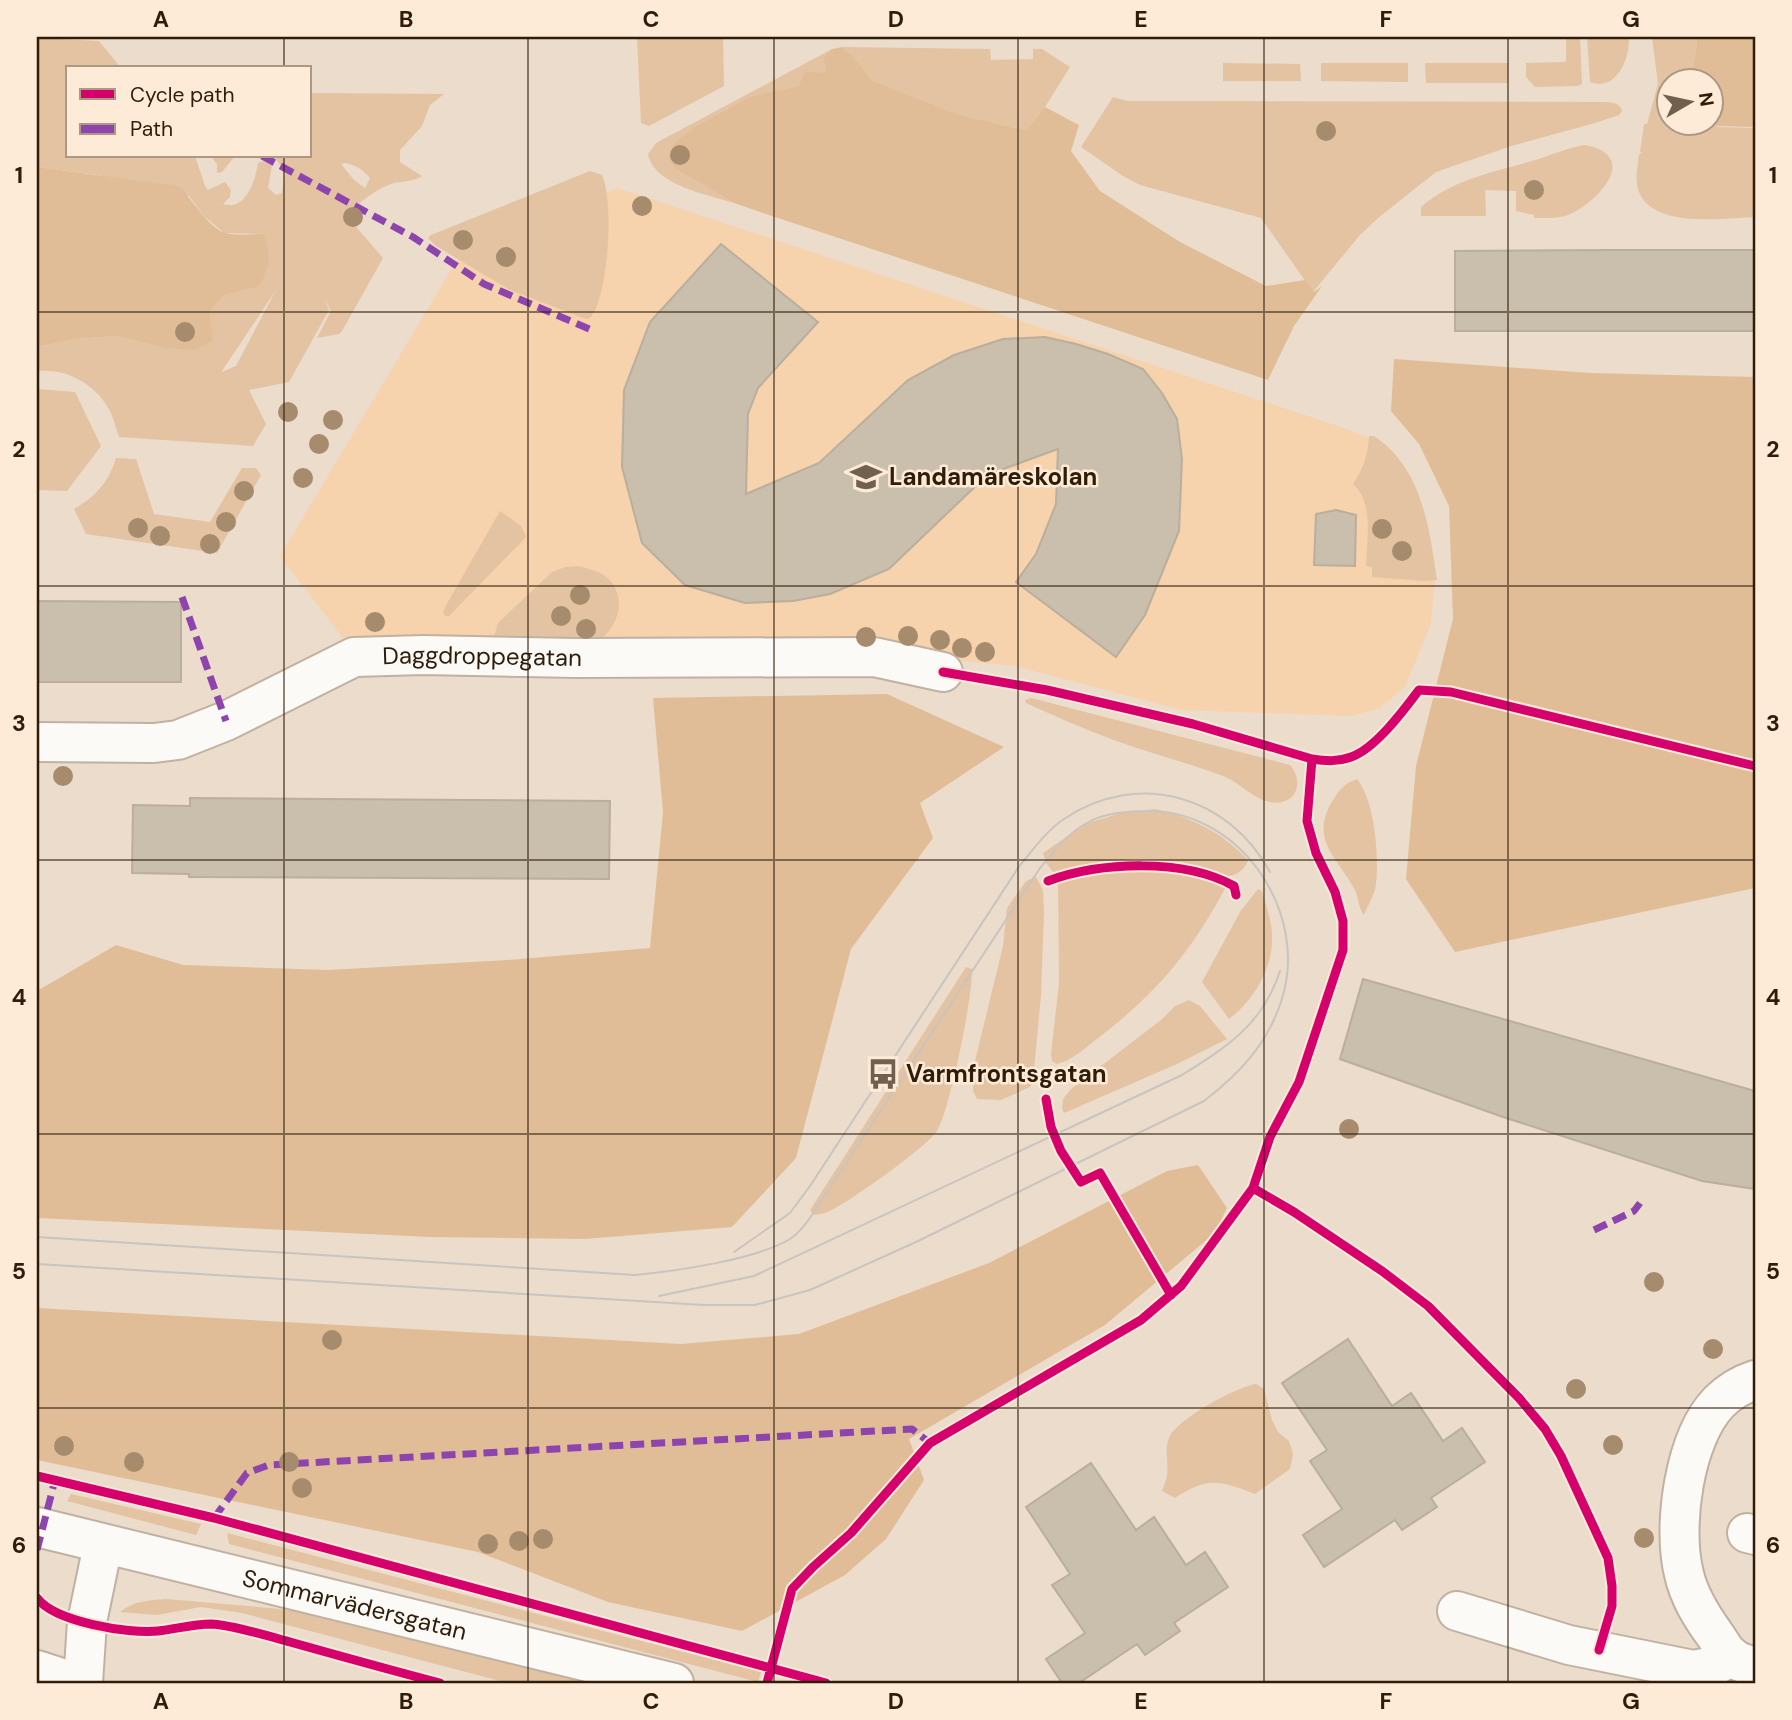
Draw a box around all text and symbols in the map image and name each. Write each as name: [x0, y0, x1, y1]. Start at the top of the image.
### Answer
text: A: [153, 4, 169, 34]
text: B: [399, 4, 413, 34]
text: C: [643, 4, 659, 34]
text: D: [888, 4, 904, 34]
text: E: [1134, 4, 1148, 34]
text: F: [1380, 4, 1393, 34]
text: G: [1622, 4, 1640, 34]
legend: [66, 66, 312, 158]
north arrow: [1656, 66, 1726, 136]
text: Cycle path: [130, 81, 235, 109]
text: N: [1693, 91, 1720, 108]
text: Path: [130, 115, 173, 143]
text: 1: [15, 160, 23, 190]
text: 1: [1769, 160, 1777, 190]
text: 2: [12, 434, 26, 464]
text: 2: [1766, 434, 1780, 464]
school or university icon: Landamäreskolan: [849, 460, 883, 494]
place label: Landamäreskolan: [889, 461, 1097, 492]
street label: Daggdroppegatan: [382, 639, 582, 673]
text: 3: [12, 708, 26, 738]
text: 3: [1766, 708, 1780, 738]
text: 4: [12, 982, 27, 1012]
text: 4: [1766, 982, 1781, 1012]
bus stop icon: Varmfrontsgatan: [866, 1057, 900, 1091]
place label: Varmfrontsgatan: [906, 1058, 1107, 1089]
text: 5: [12, 1256, 26, 1286]
text: 5: [1766, 1256, 1780, 1286]
text: 6: [12, 1530, 26, 1560]
text: 6: [1766, 1530, 1780, 1560]
street label: Sommarvädersgatan: [239, 1562, 470, 1647]
text: A: [153, 1686, 169, 1716]
text: B: [399, 1686, 413, 1716]
text: C: [643, 1686, 659, 1716]
text: D: [888, 1686, 904, 1716]
text: E: [1134, 1686, 1148, 1716]
text: F: [1380, 1686, 1393, 1716]
text: G: [1622, 1686, 1640, 1716]

